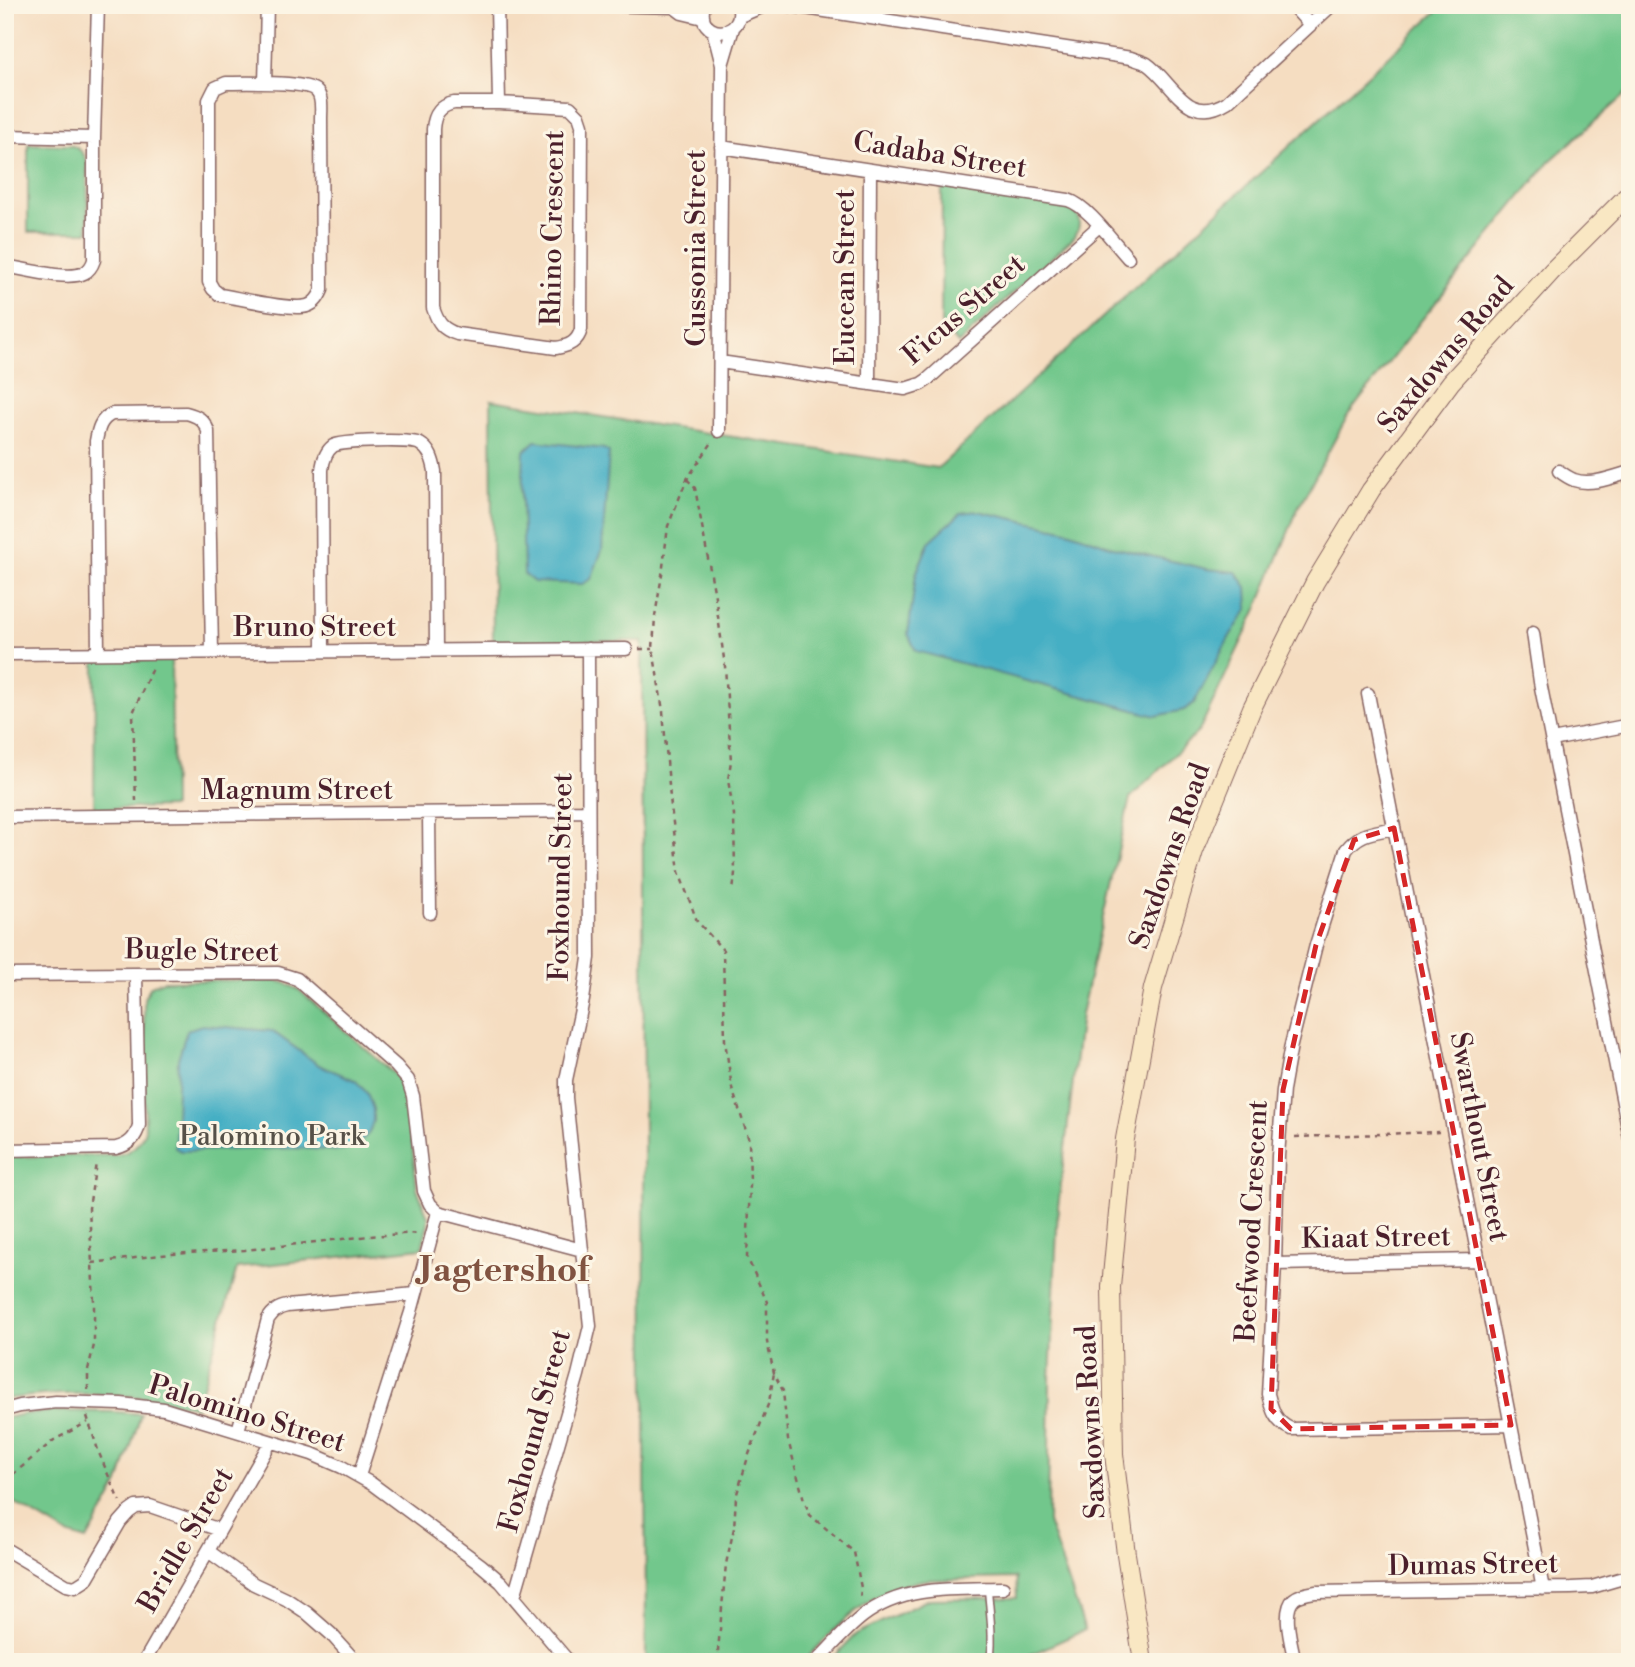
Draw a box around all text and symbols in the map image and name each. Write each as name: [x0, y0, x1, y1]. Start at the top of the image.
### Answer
street label: Cadaba Street: [851, 124, 1029, 186]
street label: Rhino Crescent: [534, 130, 572, 326]
street label: Cussonia Street: [679, 149, 714, 347]
street label: Eucean Street: [828, 189, 863, 365]
street label: Ficus Street: [895, 247, 1033, 373]
street label: Saxdowns Road: [1370, 269, 1522, 441]
street label: Bruno Street: [233, 610, 396, 645]
street label: Saxdowns Road: [1122, 758, 1218, 953]
street label: Foxhound Street: [542, 772, 580, 982]
street label: Magnum Street: [201, 773, 393, 808]
street label: Bugle Street: [124, 932, 280, 970]
street label: Swarthout Street: [1442, 1029, 1516, 1245]
street label: Beefwood Crescent: [1228, 1099, 1276, 1344]
park label: Palomino Park: [179, 1119, 366, 1154]
street label: Kiaat Street: [1301, 1219, 1451, 1257]
district label: Jagtershof: [414, 1249, 593, 1292]
street label: Saxdowns Road: [1068, 1324, 1114, 1520]
street label: Foxhound Street: [491, 1326, 579, 1536]
street label: Palomino Street: [144, 1367, 350, 1461]
street label: Bridle Street: [130, 1461, 242, 1620]
street label: Dumas Street: [1387, 1546, 1559, 1584]

